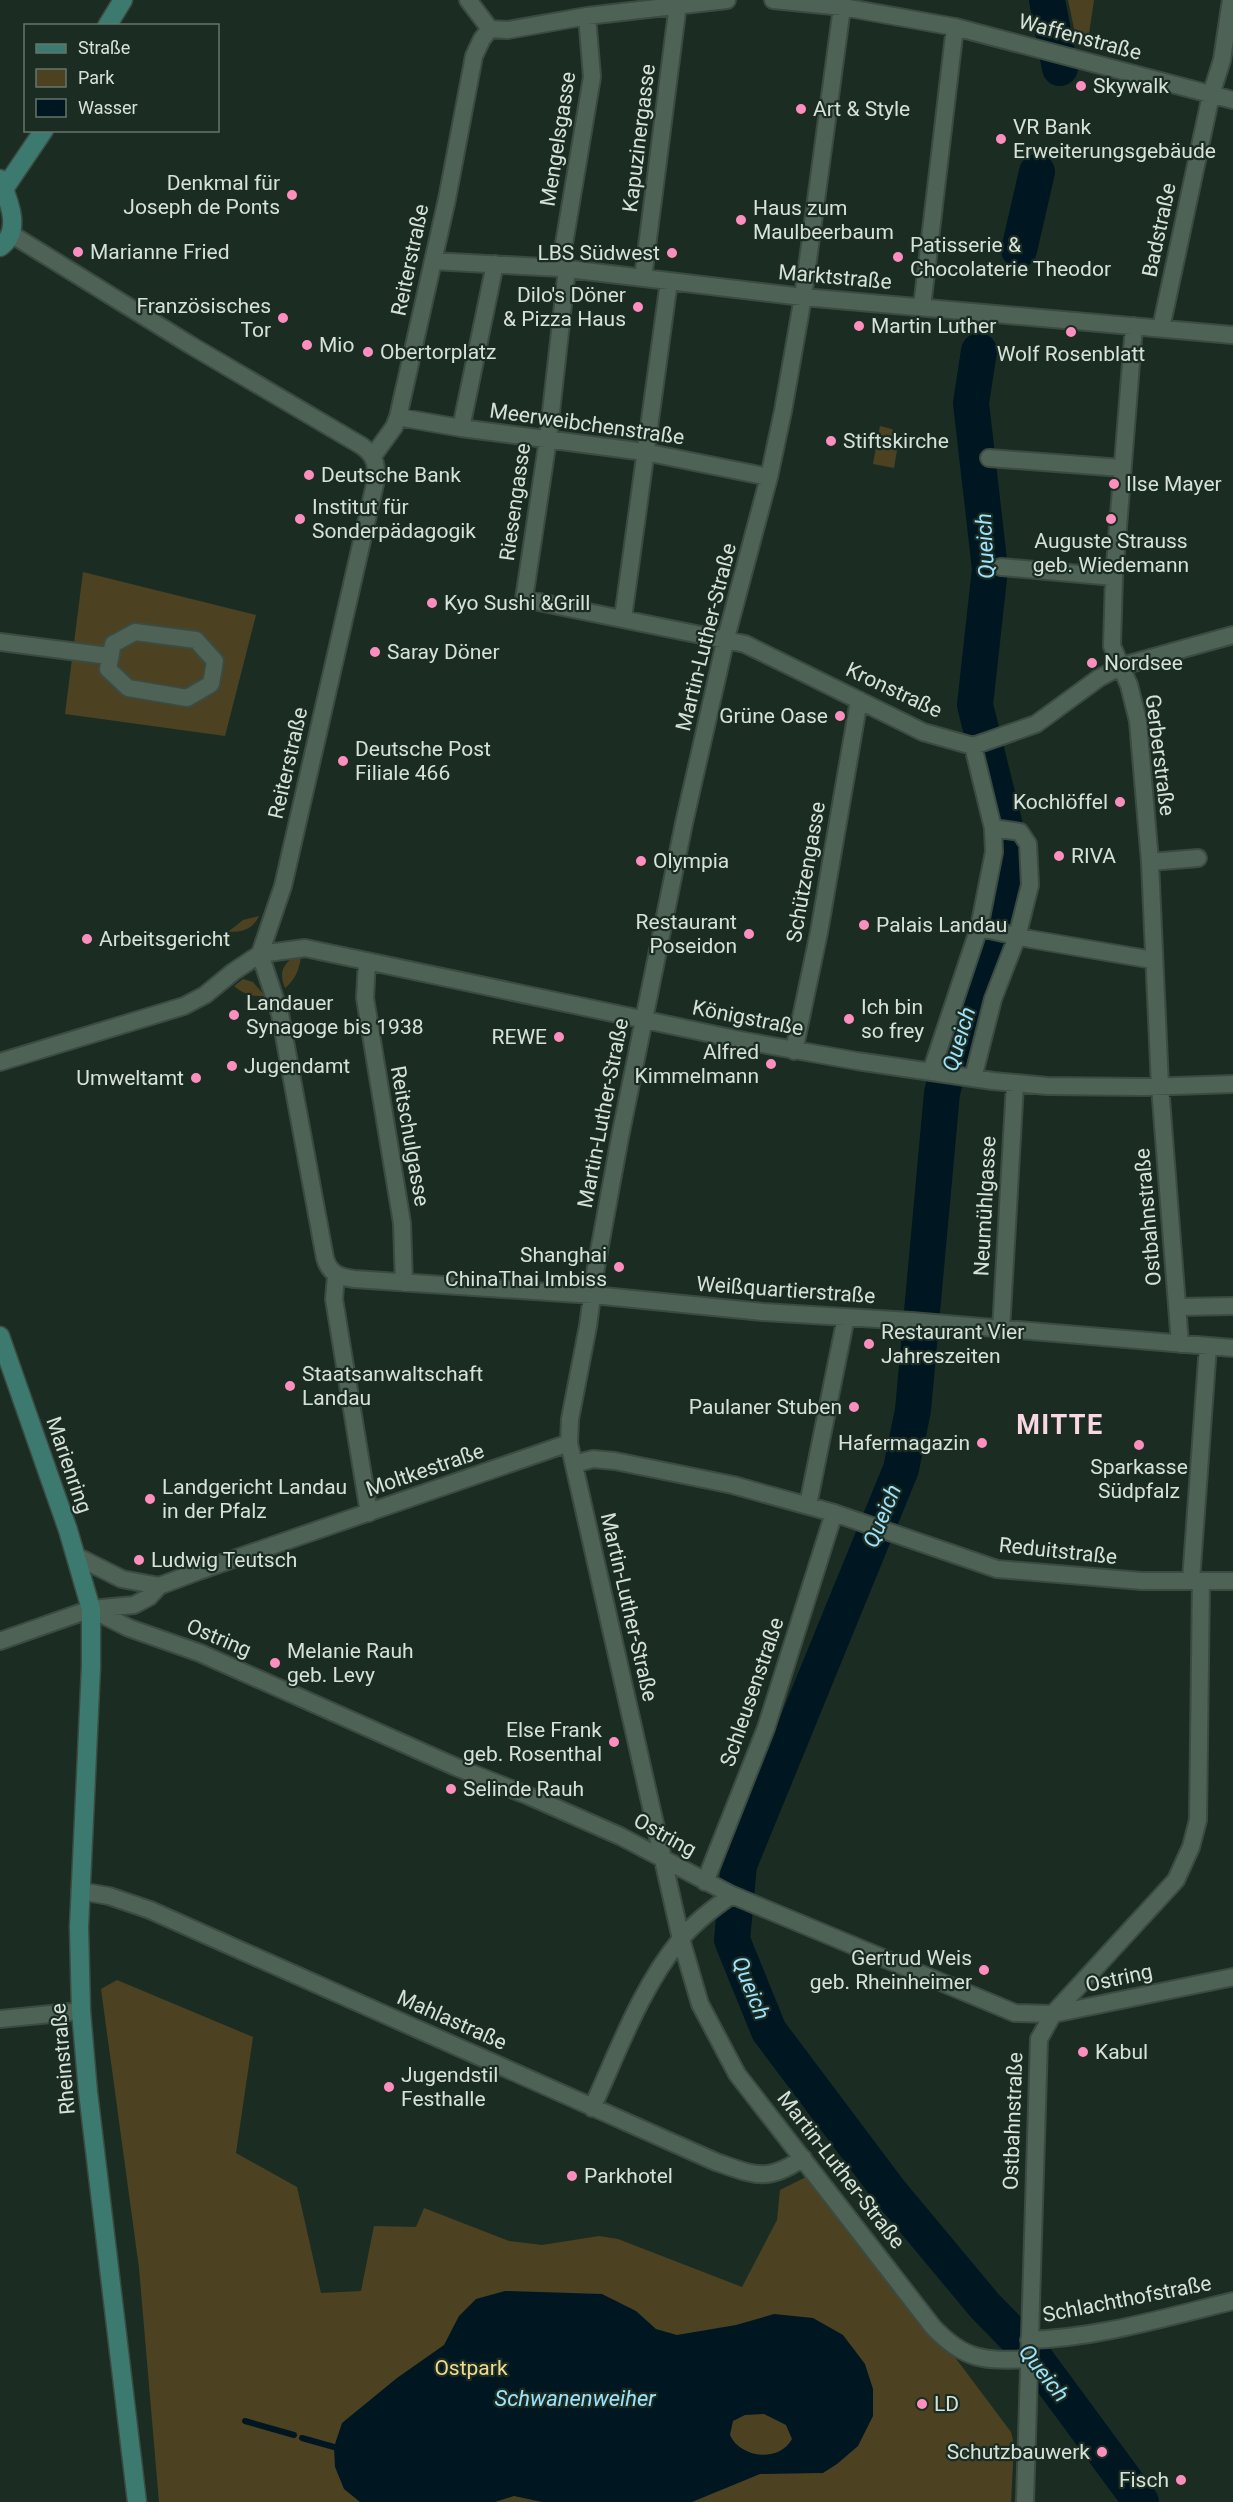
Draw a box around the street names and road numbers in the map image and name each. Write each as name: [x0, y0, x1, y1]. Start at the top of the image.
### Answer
street label: Waffenstraße: [1016, 9, 1144, 65]
street label: Kapuzinergasse: [618, 62, 660, 214]
street label: Mengelsgasse: [536, 70, 580, 208]
street label: Badstraße: [1137, 181, 1181, 279]
street label: Reiterstraße: [386, 202, 434, 318]
street label: Marktstraße: [777, 260, 893, 294]
street label: Meerweibchenstraße: [488, 398, 686, 450]
street label: Riesengasse: [495, 442, 535, 562]
street label: Martin-Luther-Straße: [671, 541, 741, 733]
street label: Kronstraße: [842, 657, 946, 723]
street label: Gerberstraße: [1141, 693, 1179, 817]
street label: Reiterstraße: [264, 705, 312, 821]
street label: Schützengasse: [782, 800, 830, 944]
street label: Königstraße: [690, 995, 806, 1041]
street label: Martin-Luther-Straße: [573, 1016, 633, 1210]
street label: Reitschulgasse: [386, 1064, 434, 1208]
street label: Neumühlgasse: [969, 1135, 1001, 1277]
street label: Ostbahnstraße: [1130, 1147, 1166, 1287]
street label: Weißquartierstraße: [696, 1272, 876, 1308]
street label: Marienring: [41, 1414, 97, 1516]
street label: Moltkestraße: [363, 1439, 487, 1501]
street label: Martin-Luther-Straße: [596, 1510, 662, 1704]
street label: Reduitstraße: [998, 1533, 1118, 1569]
street label: Ostring: [183, 1614, 255, 1662]
street label: Schleusenstraße: [715, 1614, 789, 1770]
street label: Ostring: [630, 1808, 700, 1862]
street label: Ostring: [1083, 1959, 1155, 1997]
street label: Mahlastraße: [394, 1985, 510, 2055]
street label: Rheinstraße: [46, 2002, 80, 2116]
street label: Ostbahnstraße: [999, 2052, 1027, 2190]
street label: Martin-Luther-Straße: [772, 2087, 910, 2253]
street label: Schlachthofstraße: [1041, 2271, 1213, 2327]

